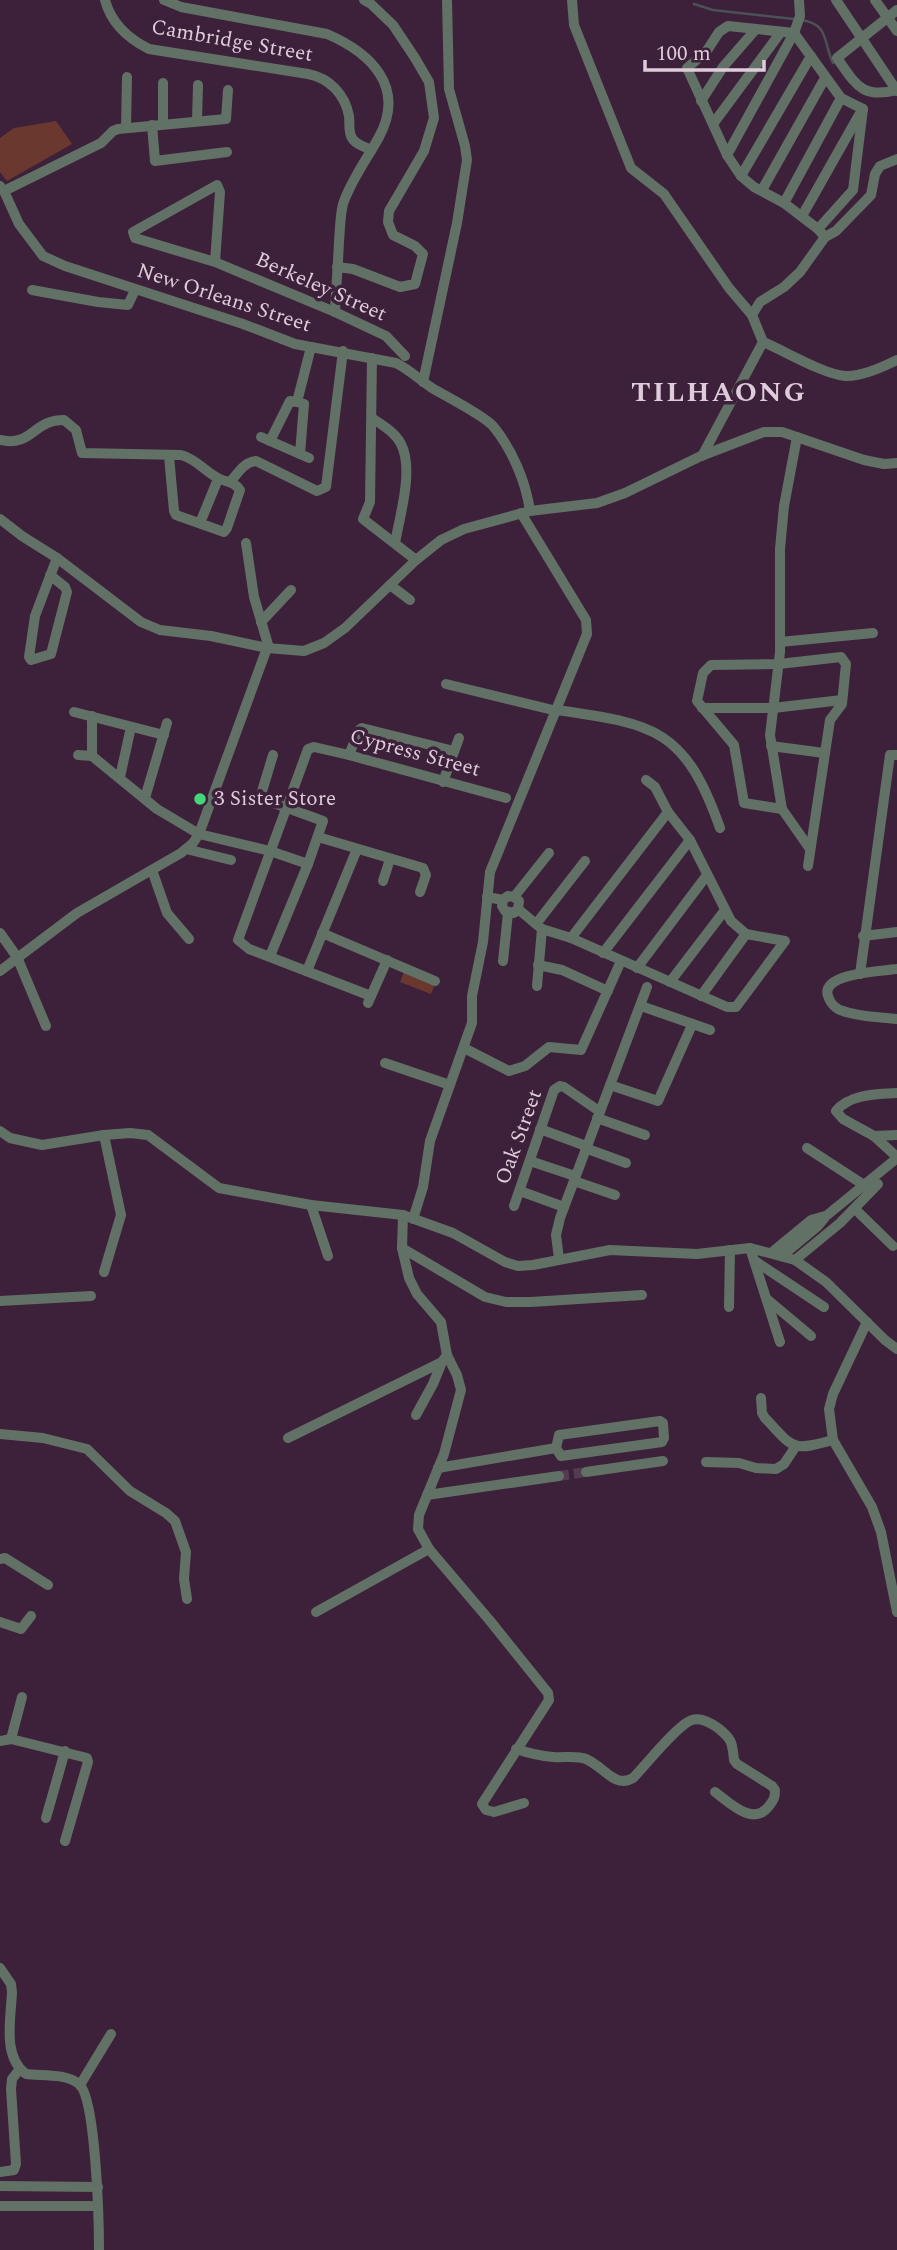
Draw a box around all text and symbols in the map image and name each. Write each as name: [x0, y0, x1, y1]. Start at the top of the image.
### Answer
street label: Cambridge Street: [149, 11, 315, 71]
scale bar: [645, 28, 764, 72]
text: 100 m: [656, 38, 711, 70]
street label: Berkeley Street: [250, 244, 392, 330]
street label: New Orleans Street: [133, 255, 315, 341]
district label: TILHAONG: [631, 371, 807, 414]
street label: Cypress Street: [346, 720, 484, 786]
place label: 3 Sister Store: [214, 783, 336, 815]
marker: 3 Sister Store: [192, 791, 208, 807]
street label: Oak Street: [487, 1085, 551, 1189]

